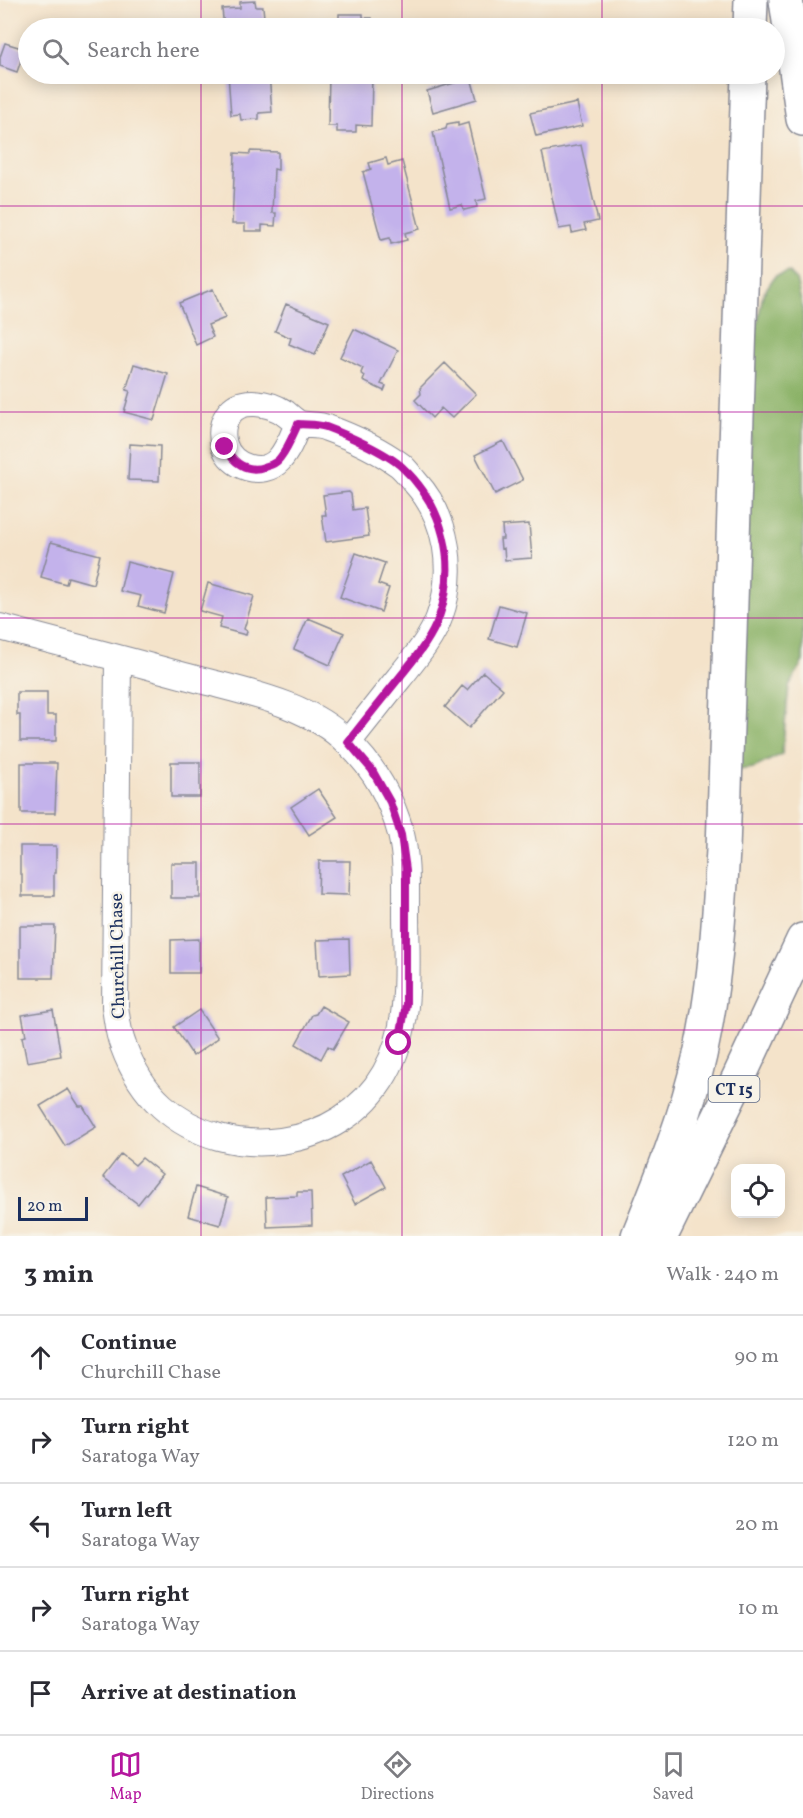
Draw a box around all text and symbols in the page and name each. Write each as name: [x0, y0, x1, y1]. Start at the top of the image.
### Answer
search box: [18, 18, 785, 84]
icon: search: [39, 35, 72, 68]
text: Search here: [87, 36, 200, 67]
route end: [211, 433, 237, 459]
street label: Churchill Chase: [105, 893, 132, 1019]
route start: [385, 1029, 411, 1055]
road number: CT 15: [708, 1076, 760, 1102]
map controls: [731, 1164, 785, 1218]
button: locate: [731, 1164, 785, 1218]
scale bar: [18, 1194, 88, 1222]
text: 20 m: [27, 1196, 62, 1218]
text: 3 min: [24, 1257, 94, 1293]
text: Walk · 240 m: [666, 1261, 779, 1289]
text: Continue: [81, 1328, 177, 1359]
icon: ahead: [24, 1341, 57, 1374]
text: 90 m: [735, 1343, 779, 1371]
text: Churchill Chase: [81, 1359, 221, 1387]
text: Turn right: [81, 1412, 189, 1443]
icon: right: [24, 1425, 57, 1458]
text: 120 m: [727, 1427, 779, 1455]
text: Saratoga Way: [81, 1443, 200, 1471]
text: Turn left: [81, 1496, 172, 1527]
icon: left: [24, 1509, 57, 1542]
text: 20 m: [735, 1511, 779, 1539]
text: Saratoga Way: [81, 1527, 200, 1555]
text: Turn right: [81, 1580, 189, 1611]
icon: right: [24, 1593, 57, 1626]
text: 10 m: [738, 1595, 779, 1623]
text: Saratoga Way: [81, 1611, 200, 1639]
icon: arrive: [24, 1677, 57, 1710]
text: Arrive at destination: [81, 1678, 297, 1709]
tab: Map: [109, 1748, 142, 1806]
tab: Directions: [361, 1748, 434, 1806]
tab: Saved: [653, 1748, 694, 1806]

